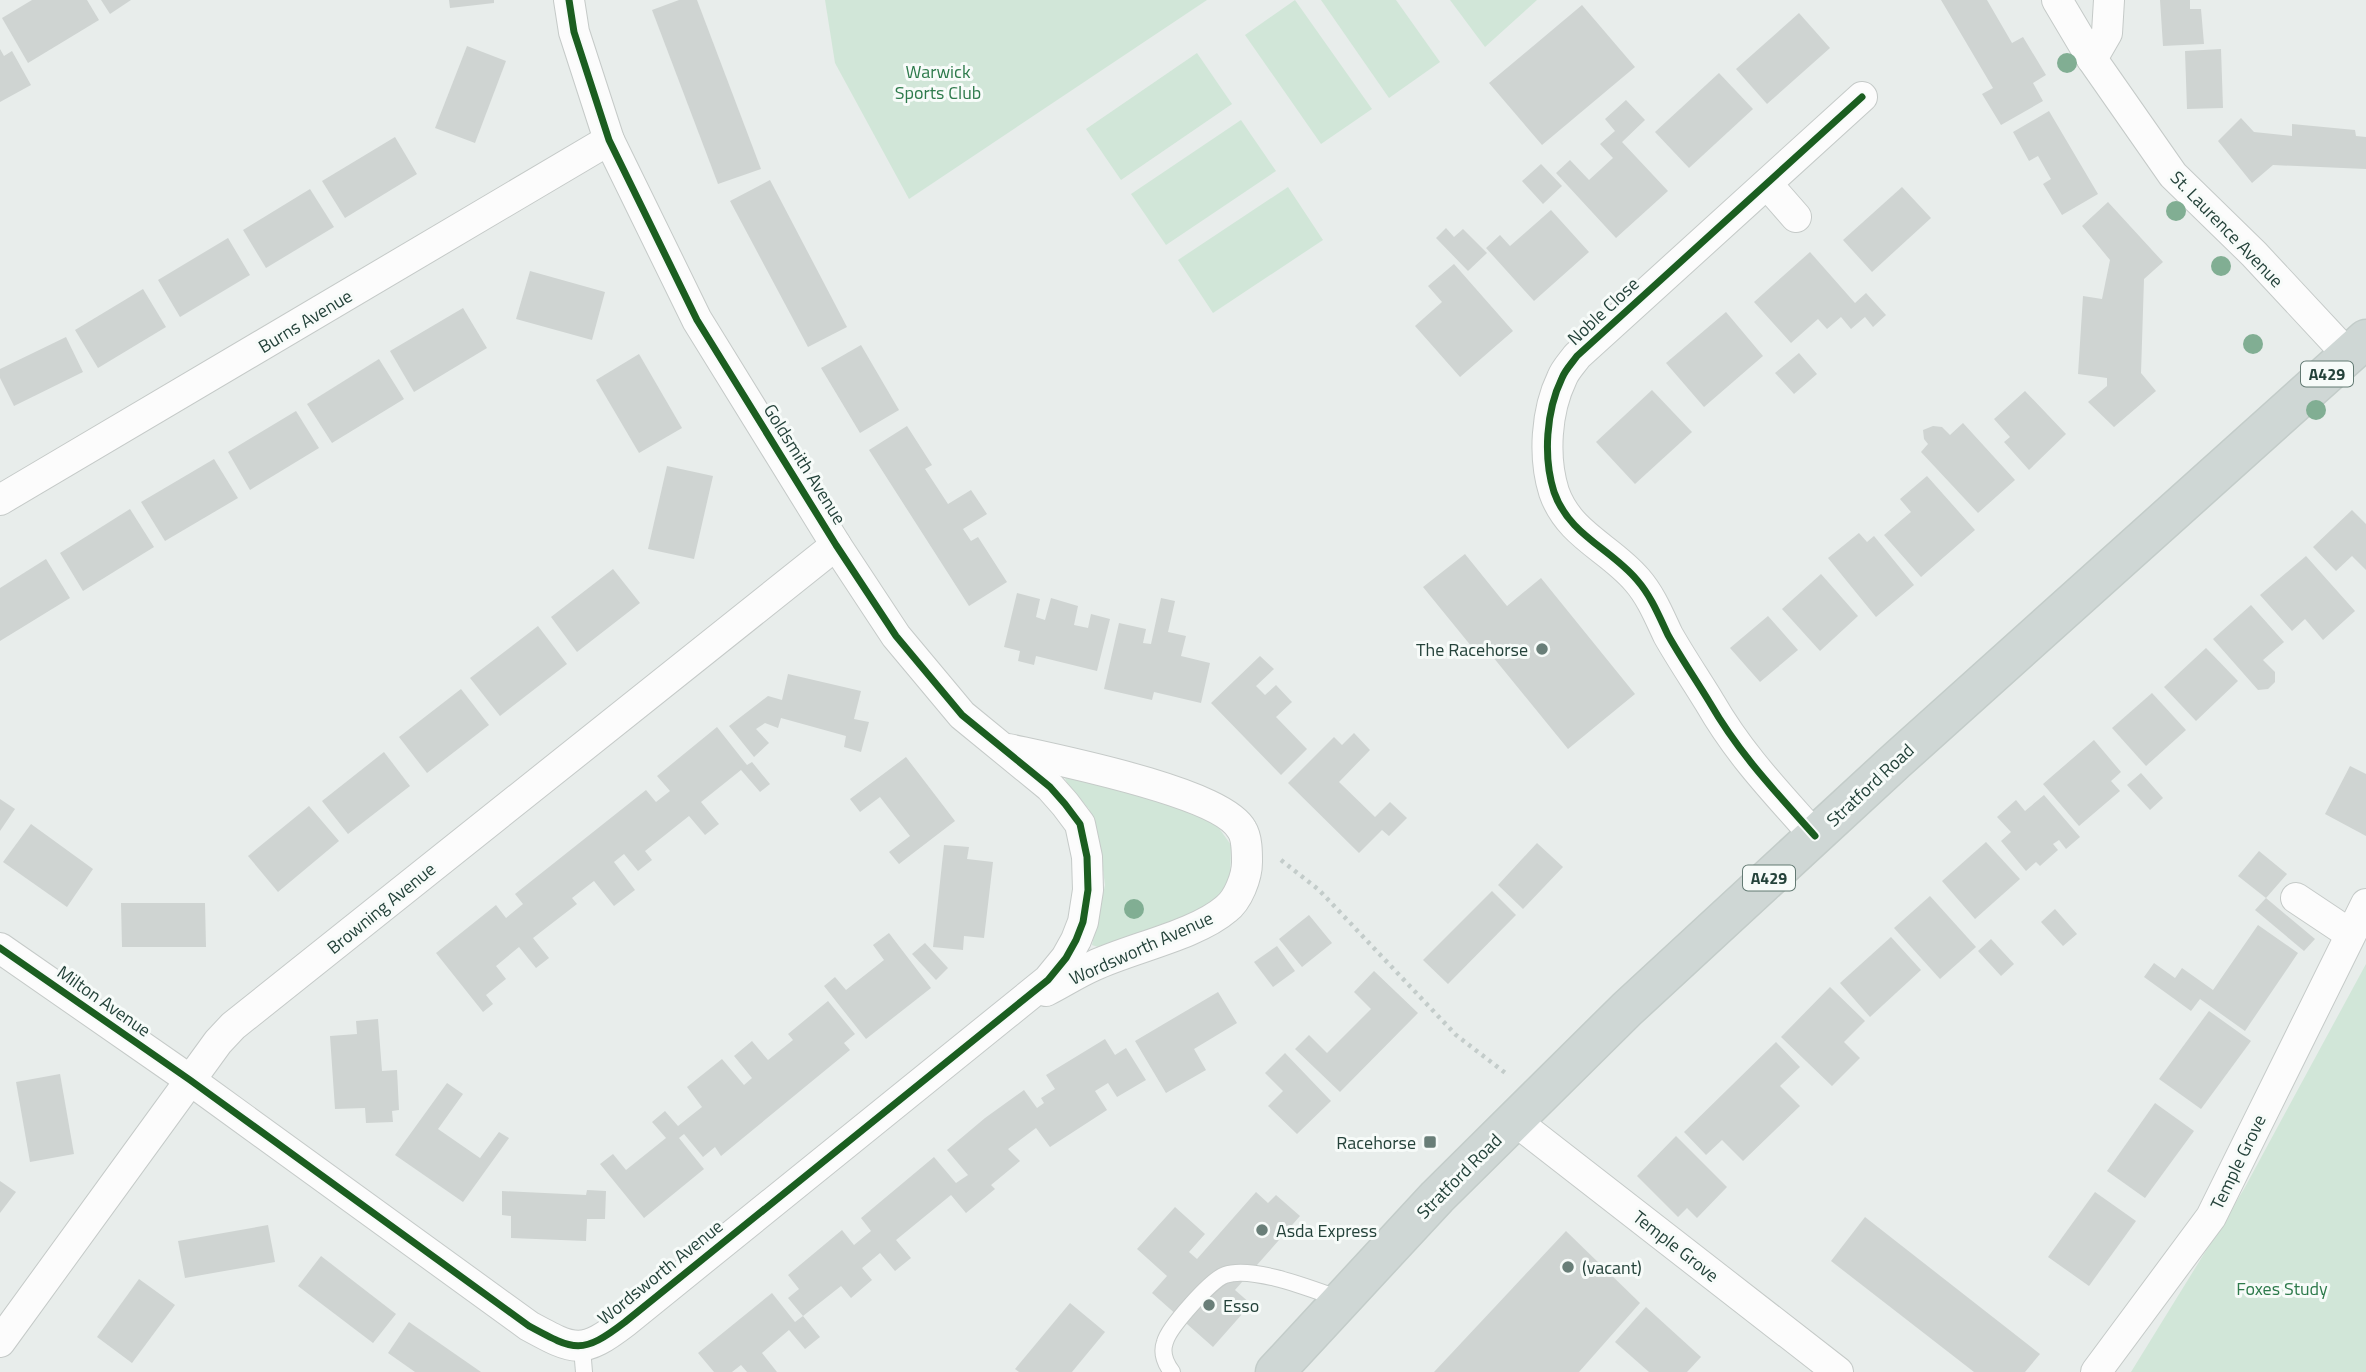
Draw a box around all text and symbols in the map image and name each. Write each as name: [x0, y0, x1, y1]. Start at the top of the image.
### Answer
park label: Warwick Sports Club: [895, 58, 981, 106]
street label: St. Laurence Avenue: [2164, 165, 2290, 293]
street label: Noble Close: [1561, 271, 1645, 351]
street label: Burns Avenue: [253, 282, 357, 360]
road number: A429: [2301, 362, 2353, 386]
street label: Goldsmith Avenue: [757, 398, 853, 530]
place label: The Racehorse: [1416, 636, 1528, 663]
marker: The Racehorse: [1534, 641, 1550, 657]
street label: Stratford Road: [1820, 737, 1920, 833]
street label: Browning Avenue: [321, 856, 441, 960]
road number: A429: [1743, 866, 1795, 890]
street label: Wordsworth Avenue: [1065, 904, 1217, 992]
street label: Milton Avenue: [52, 959, 156, 1043]
street label: Temple Grove: [2203, 1110, 2273, 1214]
street label: Stratford Road: [1410, 1127, 1508, 1225]
place label: Racehorse: [1336, 1129, 1416, 1156]
marker: Racehorse: [1422, 1134, 1438, 1150]
street label: Temple Grove: [1627, 1204, 1725, 1288]
street label: Wordsworth Avenue: [591, 1213, 729, 1331]
place label: Asda Express: [1276, 1217, 1377, 1244]
marker: Asda Express: [1254, 1222, 1270, 1238]
place label: (vacant): [1582, 1254, 1642, 1281]
marker: (vacant): [1560, 1259, 1576, 1275]
park label: Foxes Study: [2236, 1275, 2328, 1302]
place label: Esso: [1223, 1292, 1259, 1319]
marker: Esso: [1201, 1297, 1217, 1313]

